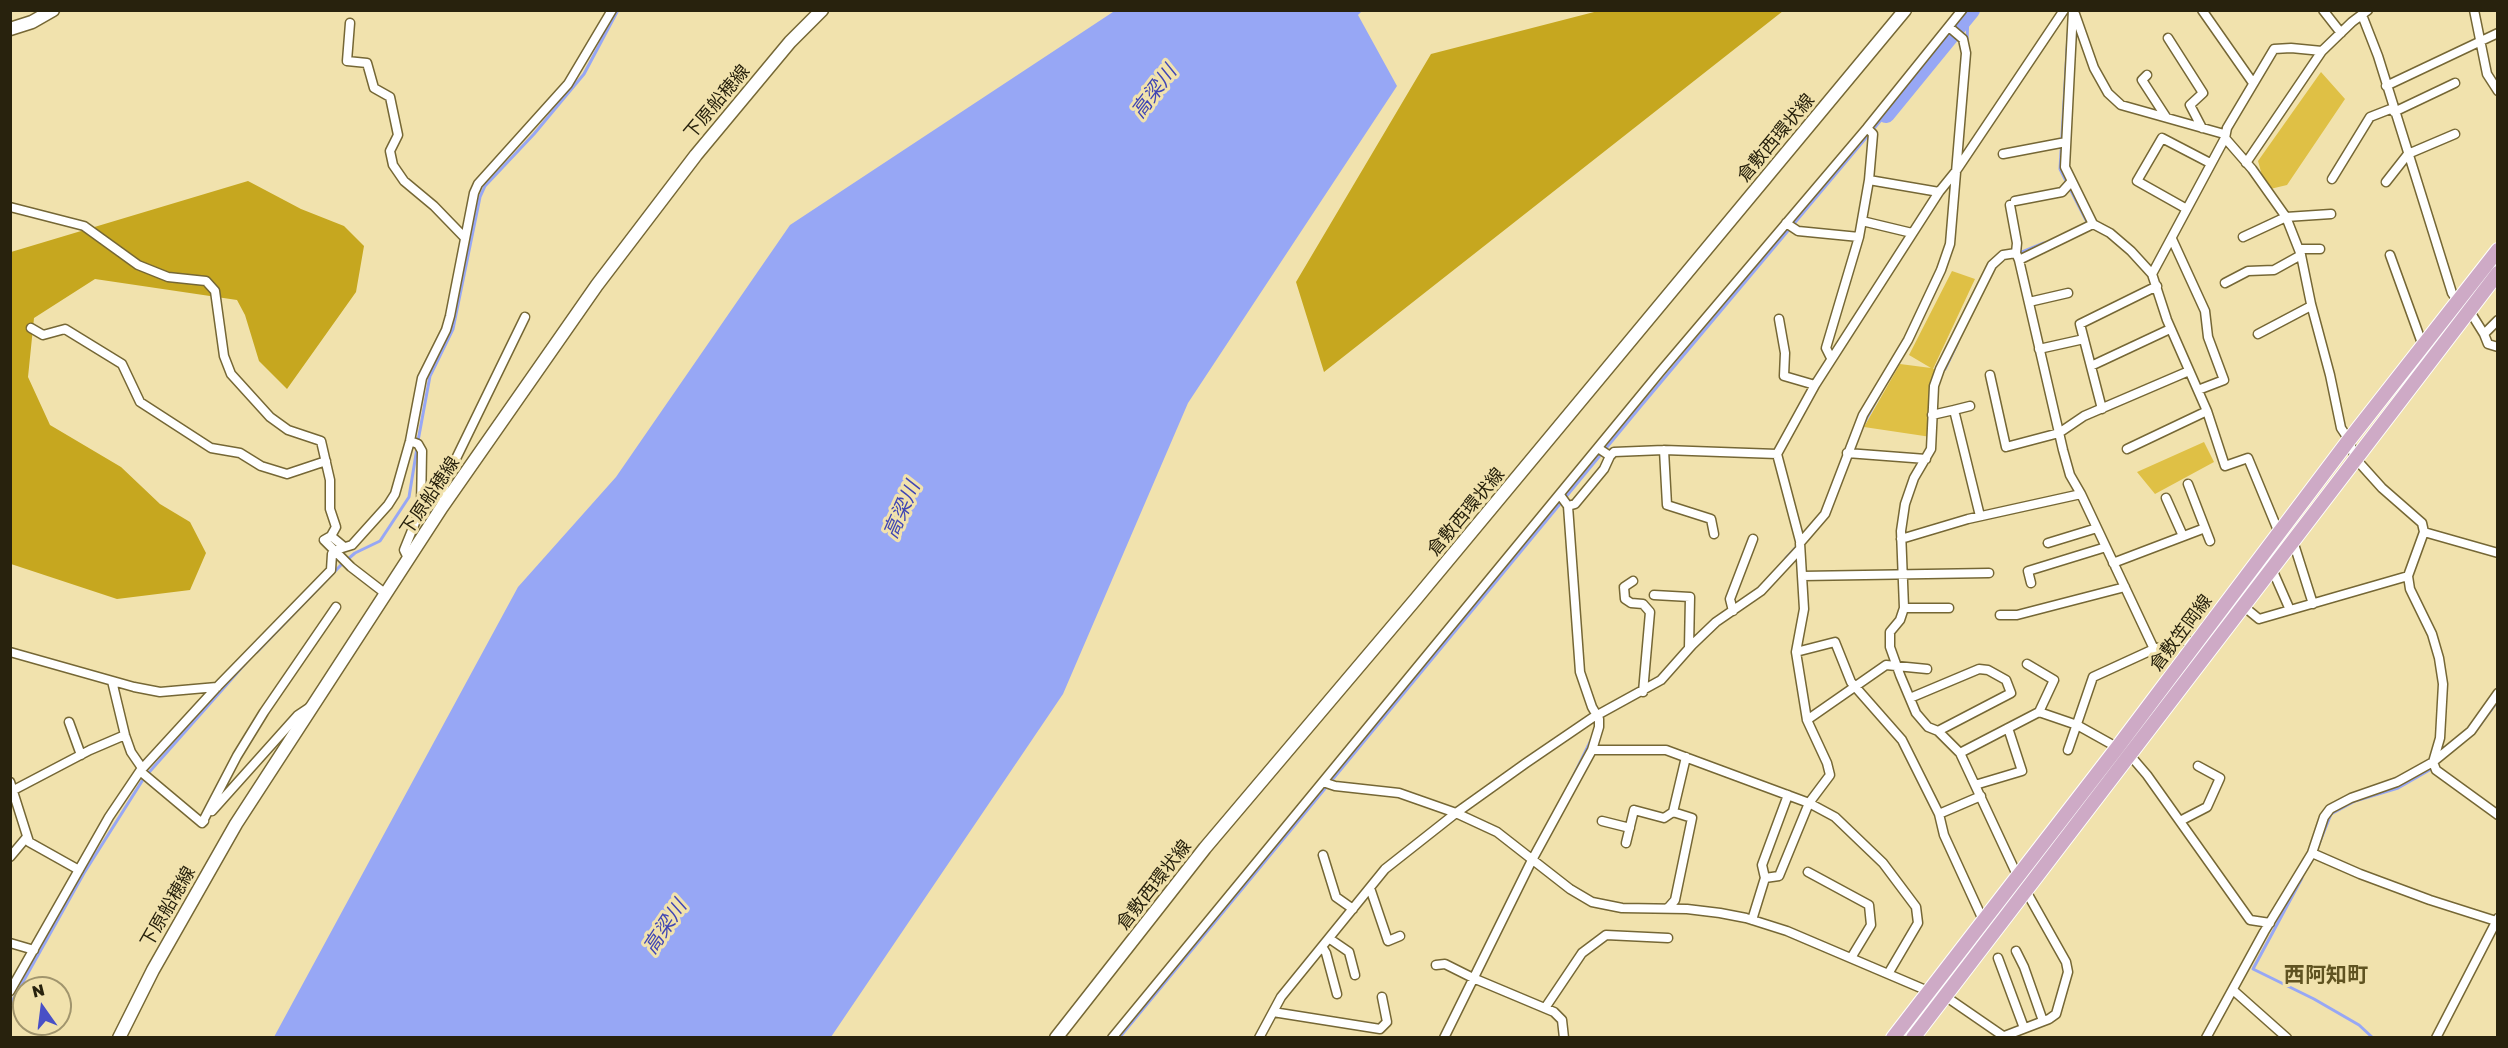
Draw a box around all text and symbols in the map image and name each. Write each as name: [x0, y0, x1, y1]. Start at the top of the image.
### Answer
street label: 下原船穂線: [680, 61, 754, 143]
water label: 高梁川: [1126, 61, 1182, 123]
street label: 倉敷西環状線: [1733, 90, 1819, 186]
street label: 下原船穂線: [396, 453, 464, 539]
street label: 倉敷西環状線: [1423, 464, 1509, 560]
water label: 高梁川: [879, 478, 925, 542]
street label: 倉敷笠岡線: [2145, 591, 2217, 675]
street label: 倉敷西環状線: [1112, 836, 1196, 934]
street label: 下原船穂線: [136, 863, 200, 951]
water label: 高梁川: [638, 895, 692, 959]
district label: 西阿知町: [2284, 962, 2368, 988]
north arrow: [12, 976, 72, 1036]
text: N: [30, 979, 46, 1002]

